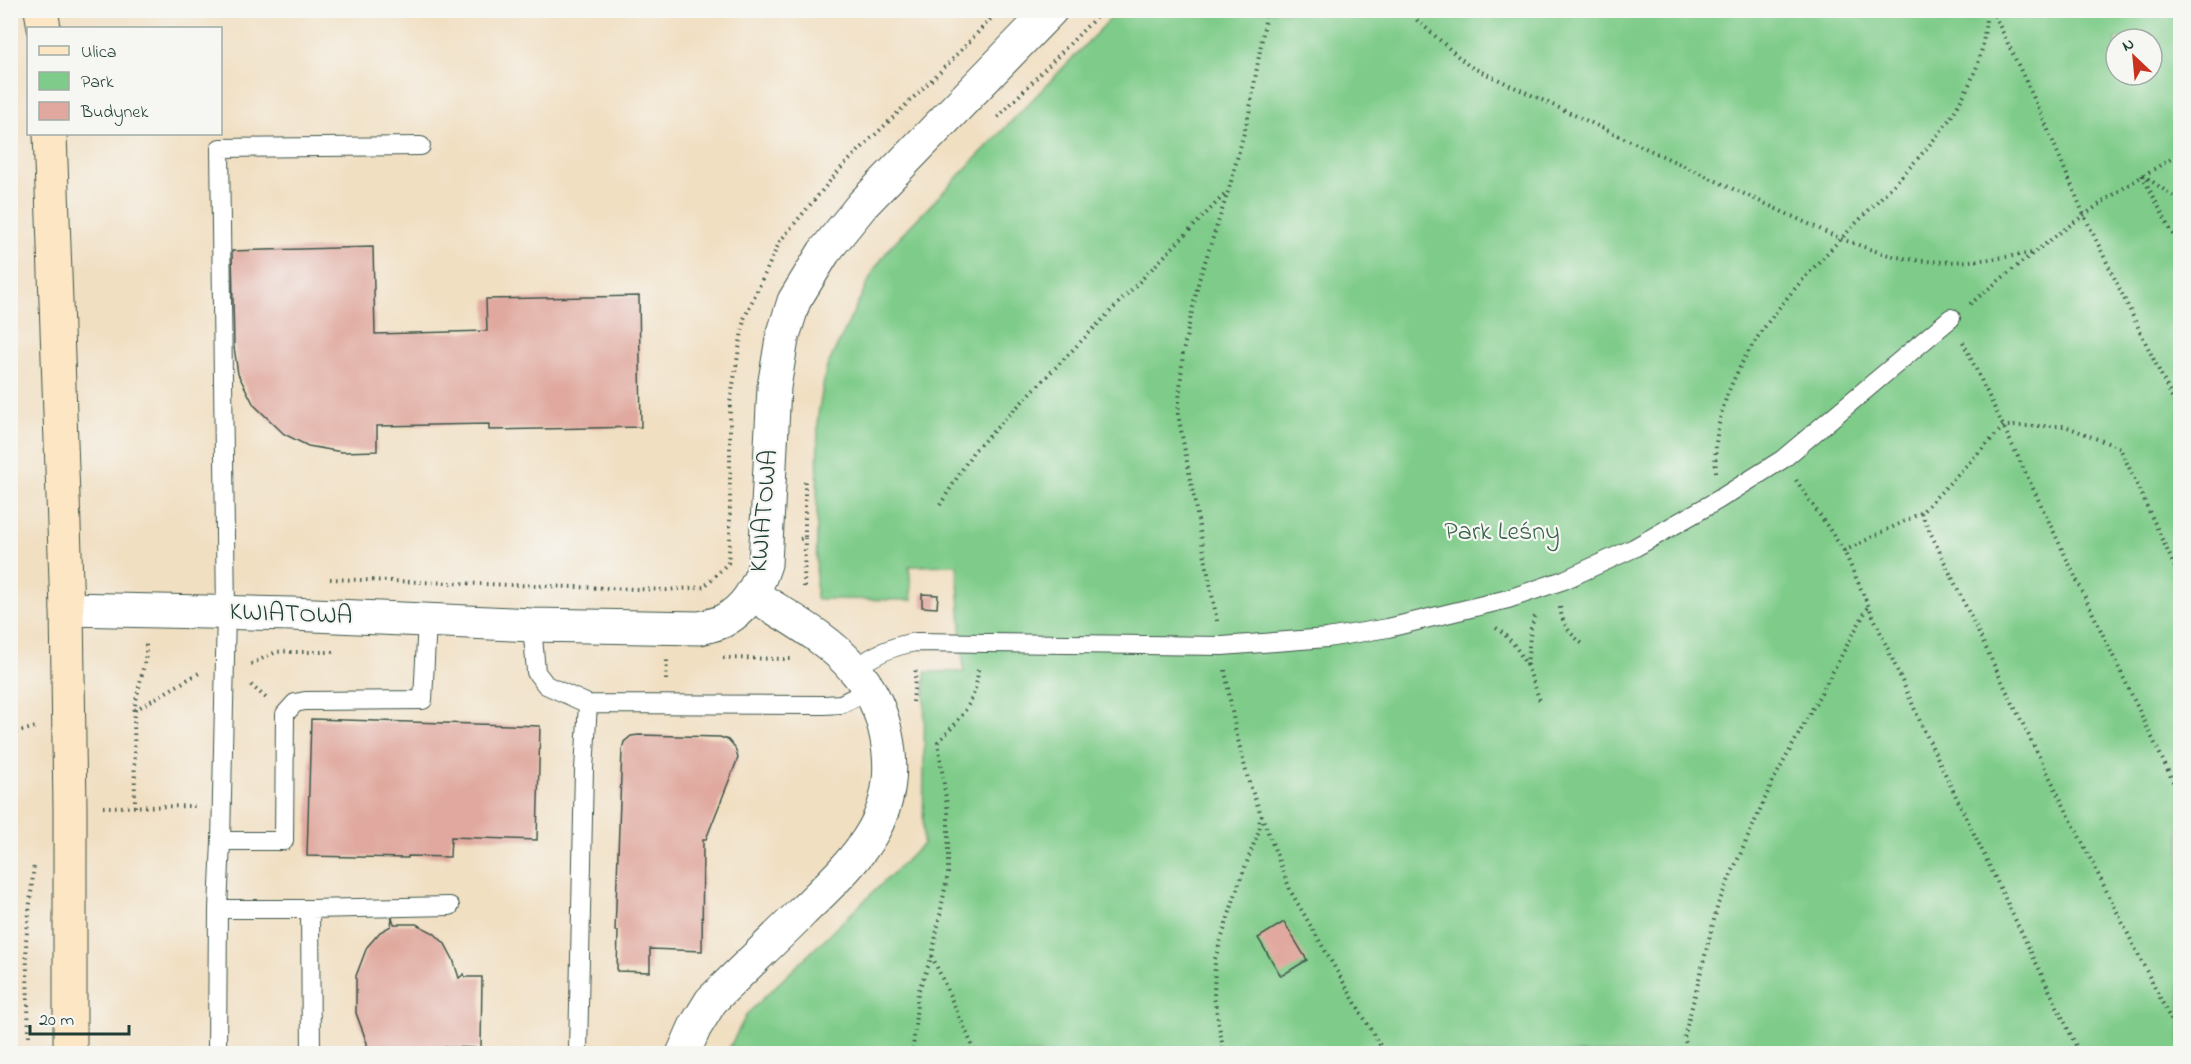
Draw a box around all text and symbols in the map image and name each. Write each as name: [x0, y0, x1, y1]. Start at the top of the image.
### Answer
legend: [27, 27, 222, 135]
north arrow: [2104, 27, 2164, 87]
text: N: [2118, 32, 2139, 58]
text: Ulica: [81, 40, 116, 66]
text: Park: [81, 70, 114, 96]
text: Budynek: [80, 100, 148, 126]
street label: KWIATOWA: [741, 448, 789, 574]
park label: Park Leśny: [1444, 514, 1560, 552]
street label: KWIATOWA: [229, 594, 353, 636]
scale bar: [30, 998, 129, 1036]
text: 20 m: [39, 1008, 74, 1034]

